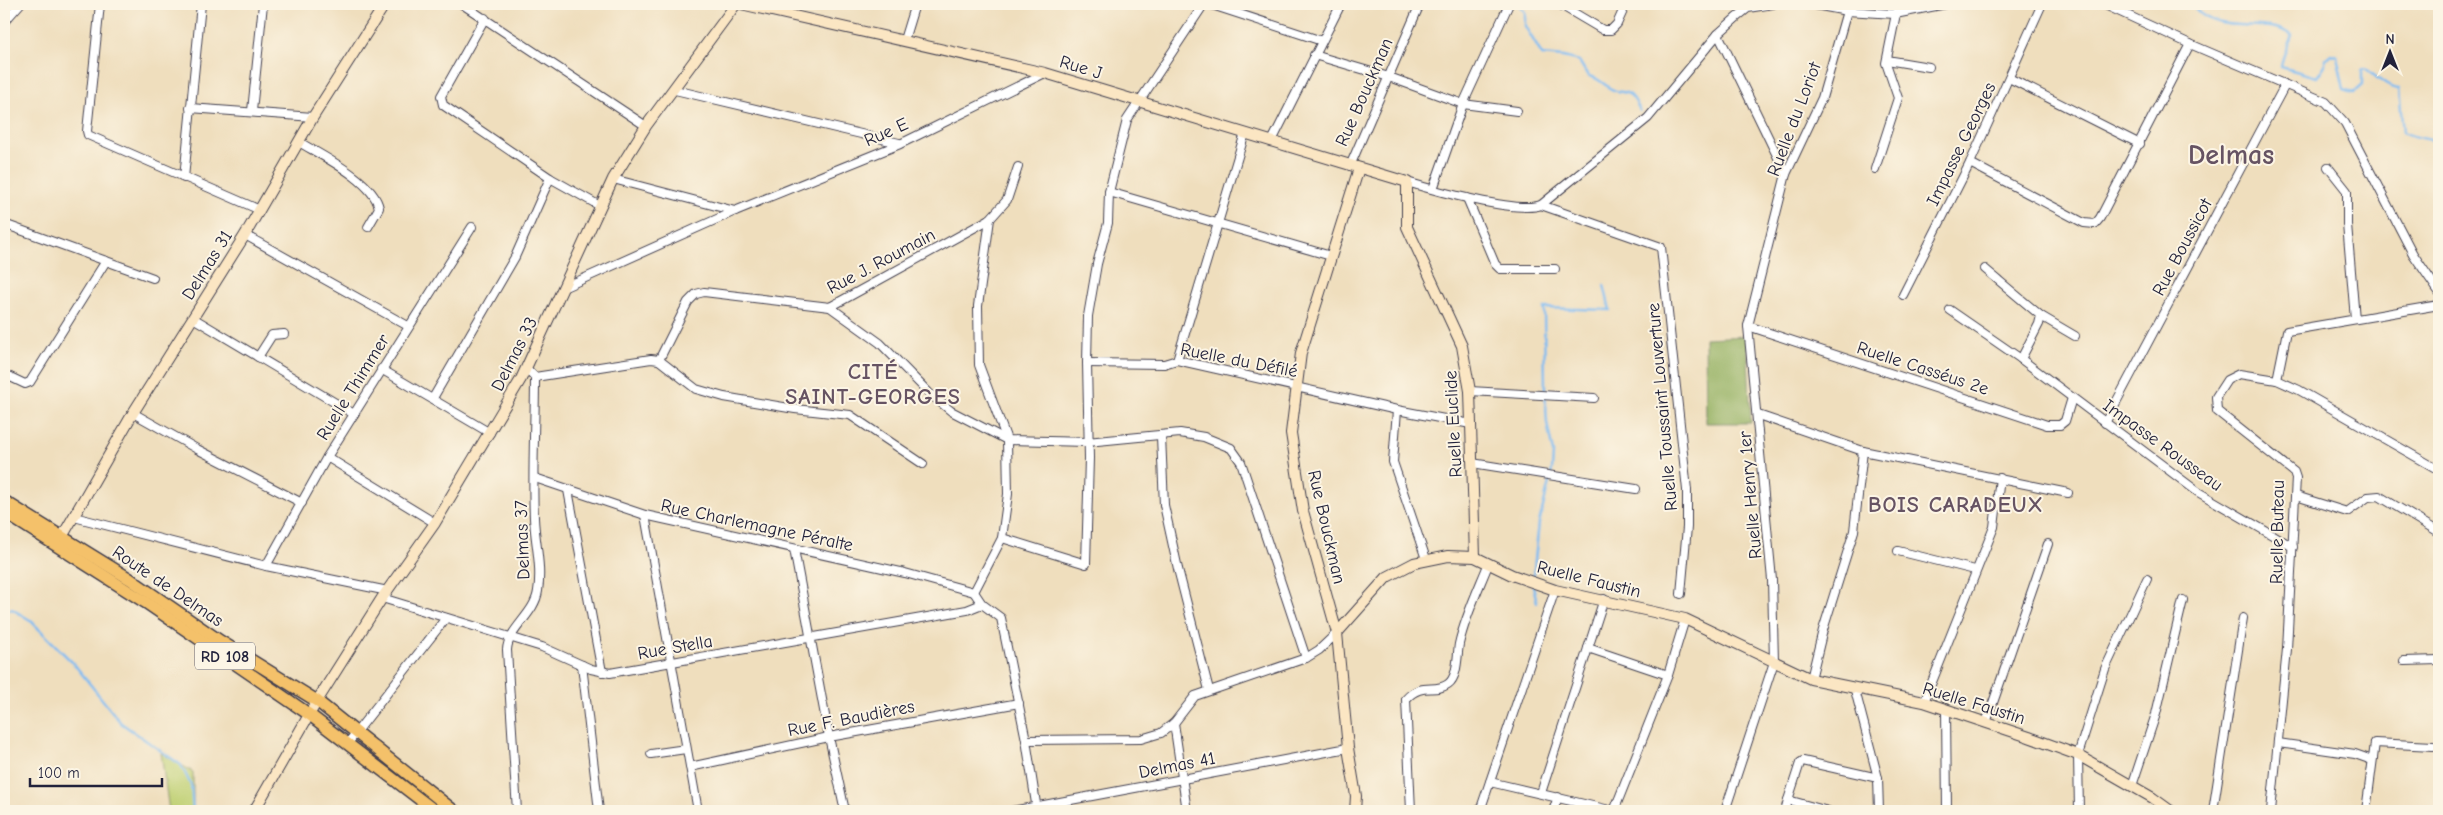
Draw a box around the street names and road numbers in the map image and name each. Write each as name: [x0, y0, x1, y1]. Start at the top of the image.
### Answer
street label: Rue Bouckman: [1331, 35, 1398, 150]
street label: Rue J: [1057, 51, 1105, 84]
street label: Ruelle du Loriot: [1763, 58, 1826, 179]
street label: Impasse Georges: [1922, 79, 2000, 209]
street label: Rue E: [861, 113, 912, 151]
street label: Rue Boussicot: [2148, 194, 2217, 299]
street label: Rue J. Roumain: [824, 224, 939, 299]
street label: Delmas 31: [178, 227, 237, 304]
street label: Ruelle Toussaint Louverture: [1643, 302, 1682, 512]
street label: Delmas 33: [487, 314, 542, 395]
street label: Ruelle Thimmer: [312, 330, 395, 444]
street label: Ruelle Casséus 2e: [1854, 337, 1991, 400]
street label: Ruelle du Défilé: [1178, 339, 1299, 382]
street label: Ruelle Euclide: [1440, 370, 1467, 478]
street label: Impasse Rousseau: [2099, 395, 2226, 496]
street label: Ruelle Henry 1er: [1734, 429, 1767, 560]
street label: Rue Bouckman: [1303, 468, 1350, 586]
street label: Ruelle Buteau: [2266, 480, 2289, 584]
street label: Rue Charlemagne Péralte: [659, 495, 855, 556]
street label: Delmas 37: [511, 499, 534, 580]
street label: Route de Delmas: [108, 542, 227, 631]
street label: Ruelle Faustin: [1535, 556, 1643, 603]
street label: Rue Stella: [636, 631, 714, 664]
road number: RD 108: [195, 642, 255, 669]
street label: Ruelle Faustin: [1920, 678, 2028, 729]
street label: Rue F. Baudières: [786, 696, 916, 741]
street label: Delmas 41: [1137, 748, 1217, 783]

